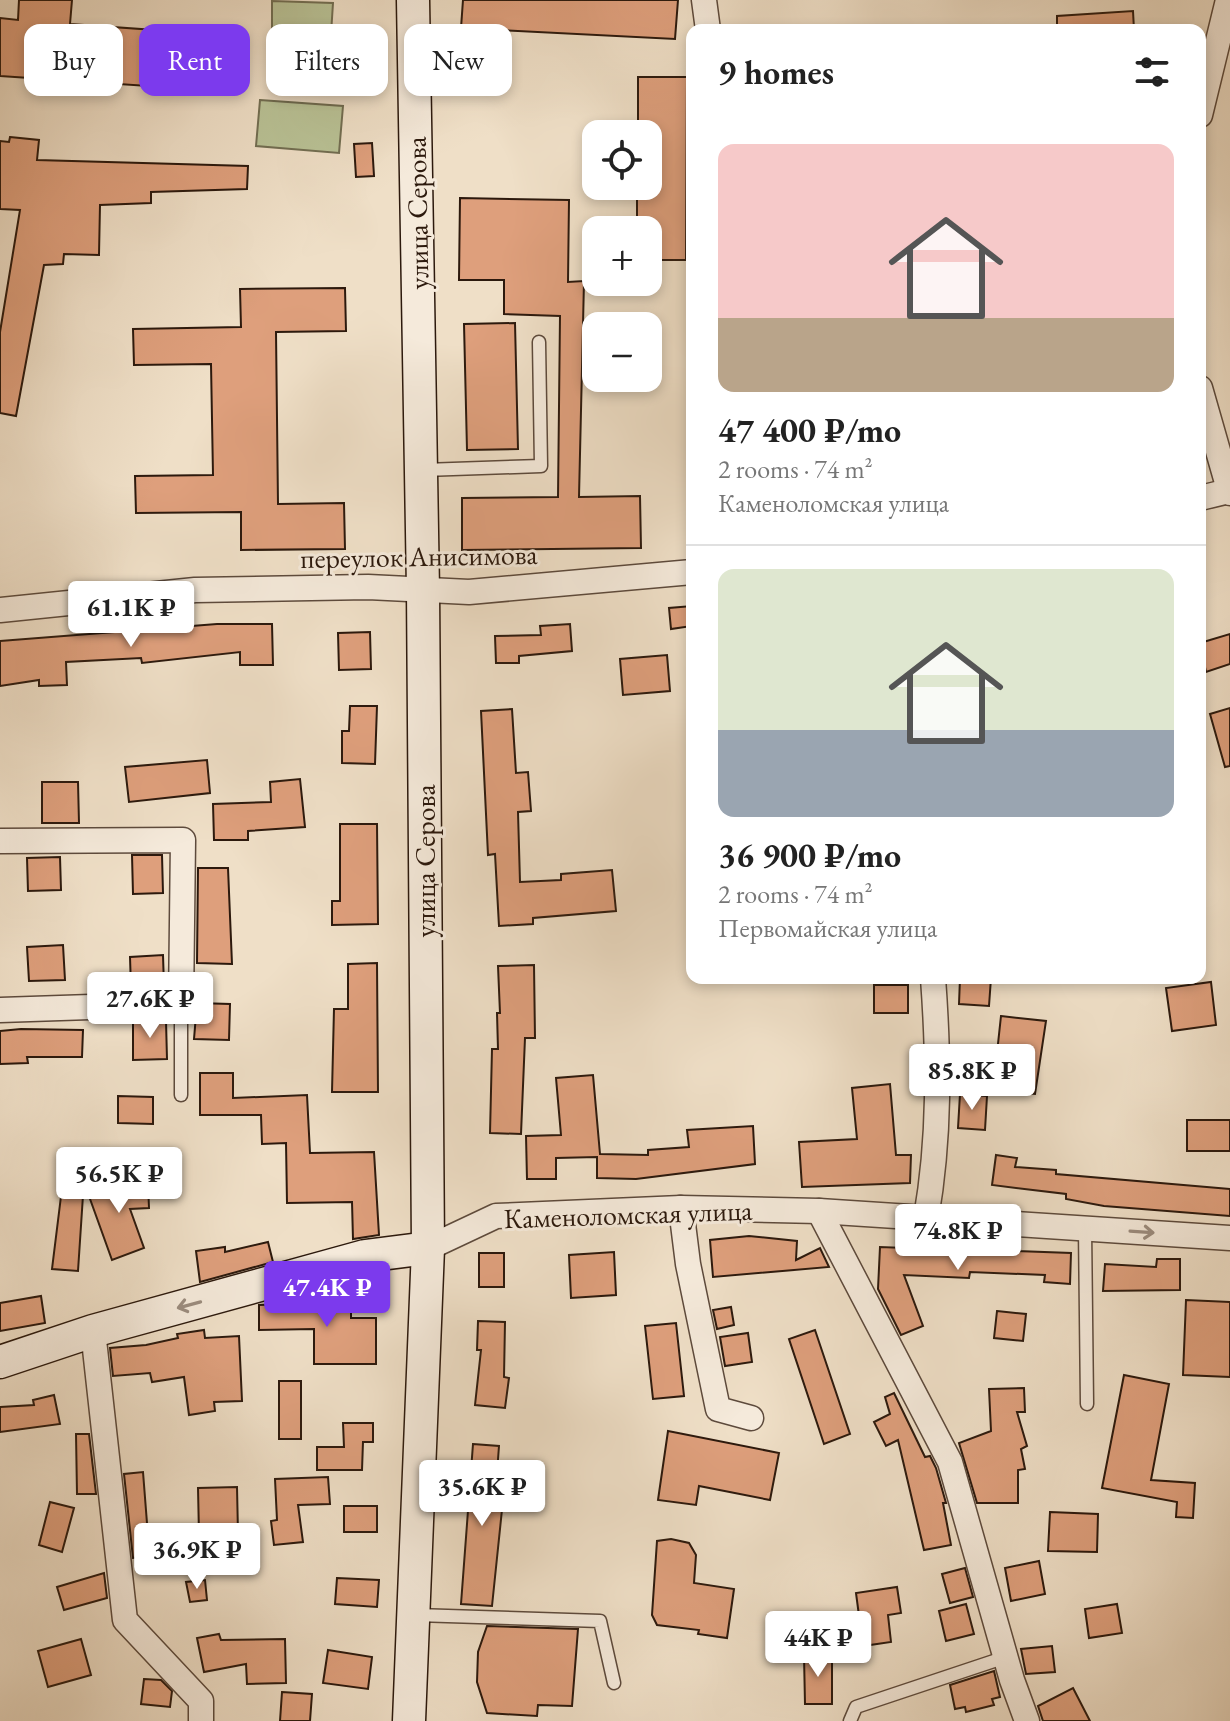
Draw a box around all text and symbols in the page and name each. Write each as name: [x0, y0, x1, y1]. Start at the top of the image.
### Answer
chip: Buy: [24, 24, 123, 96]
chip: Rent: [139, 24, 250, 96]
chip: Filters: [266, 24, 388, 96]
chip: New: [404, 24, 512, 96]
text: 9 homes: [718, 50, 834, 94]
icon: filters: [1130, 50, 1174, 94]
map controls: [582, 120, 662, 392]
button: locate: [582, 120, 662, 200]
street label: улица Серова: [398, 135, 436, 290]
icon: home: [874, 196, 1018, 340]
button: +: [582, 216, 662, 296]
button: −: [582, 312, 662, 392]
text: 47 400 ₽/mo: [718, 408, 901, 452]
text: 2 rooms · 74 m²: [718, 452, 873, 486]
text: Каменоломская улица: [718, 486, 949, 520]
street label: переулок Анисимова: [300, 536, 539, 576]
pin: 61.1K ₽: [57, 581, 205, 649]
text: 61.1K ₽: [86, 590, 176, 624]
icon: home: [874, 621, 1018, 765]
street label: улица Серова: [407, 784, 443, 938]
text: 36 900 ₽/mo: [718, 833, 901, 877]
text: 2 rooms · 74 m²: [718, 877, 873, 911]
text: Первомайская улица: [718, 911, 937, 945]
pin: 27.6K ₽: [76, 972, 224, 1040]
text: 27.6K ₽: [105, 981, 195, 1015]
pin: 85.8K ₽: [898, 1044, 1046, 1112]
text: 85.8K ₽: [927, 1053, 1017, 1087]
pin: 56.5K ₽: [45, 1147, 193, 1215]
text: 56.5K ₽: [74, 1156, 164, 1190]
street label: Каменоломская улица: [503, 1192, 754, 1236]
pin: 74.8K ₽: [884, 1204, 1032, 1272]
text: 74.8K ₽: [913, 1213, 1003, 1247]
one-way arrow: [1128, 1225, 1155, 1240]
pin: 47.4K ₽: [253, 1261, 401, 1329]
text: 47.4K ₽: [282, 1270, 372, 1304]
one-way arrow: [177, 1298, 203, 1313]
pin: 35.6K ₽: [408, 1460, 556, 1528]
text: 35.6K ₽: [437, 1469, 527, 1503]
pin: 36.9K ₽: [123, 1523, 271, 1591]
text: 36.9K ₽: [152, 1532, 242, 1566]
pin: 44K ₽: [762, 1611, 874, 1679]
text: 44K ₽: [783, 1620, 853, 1654]

